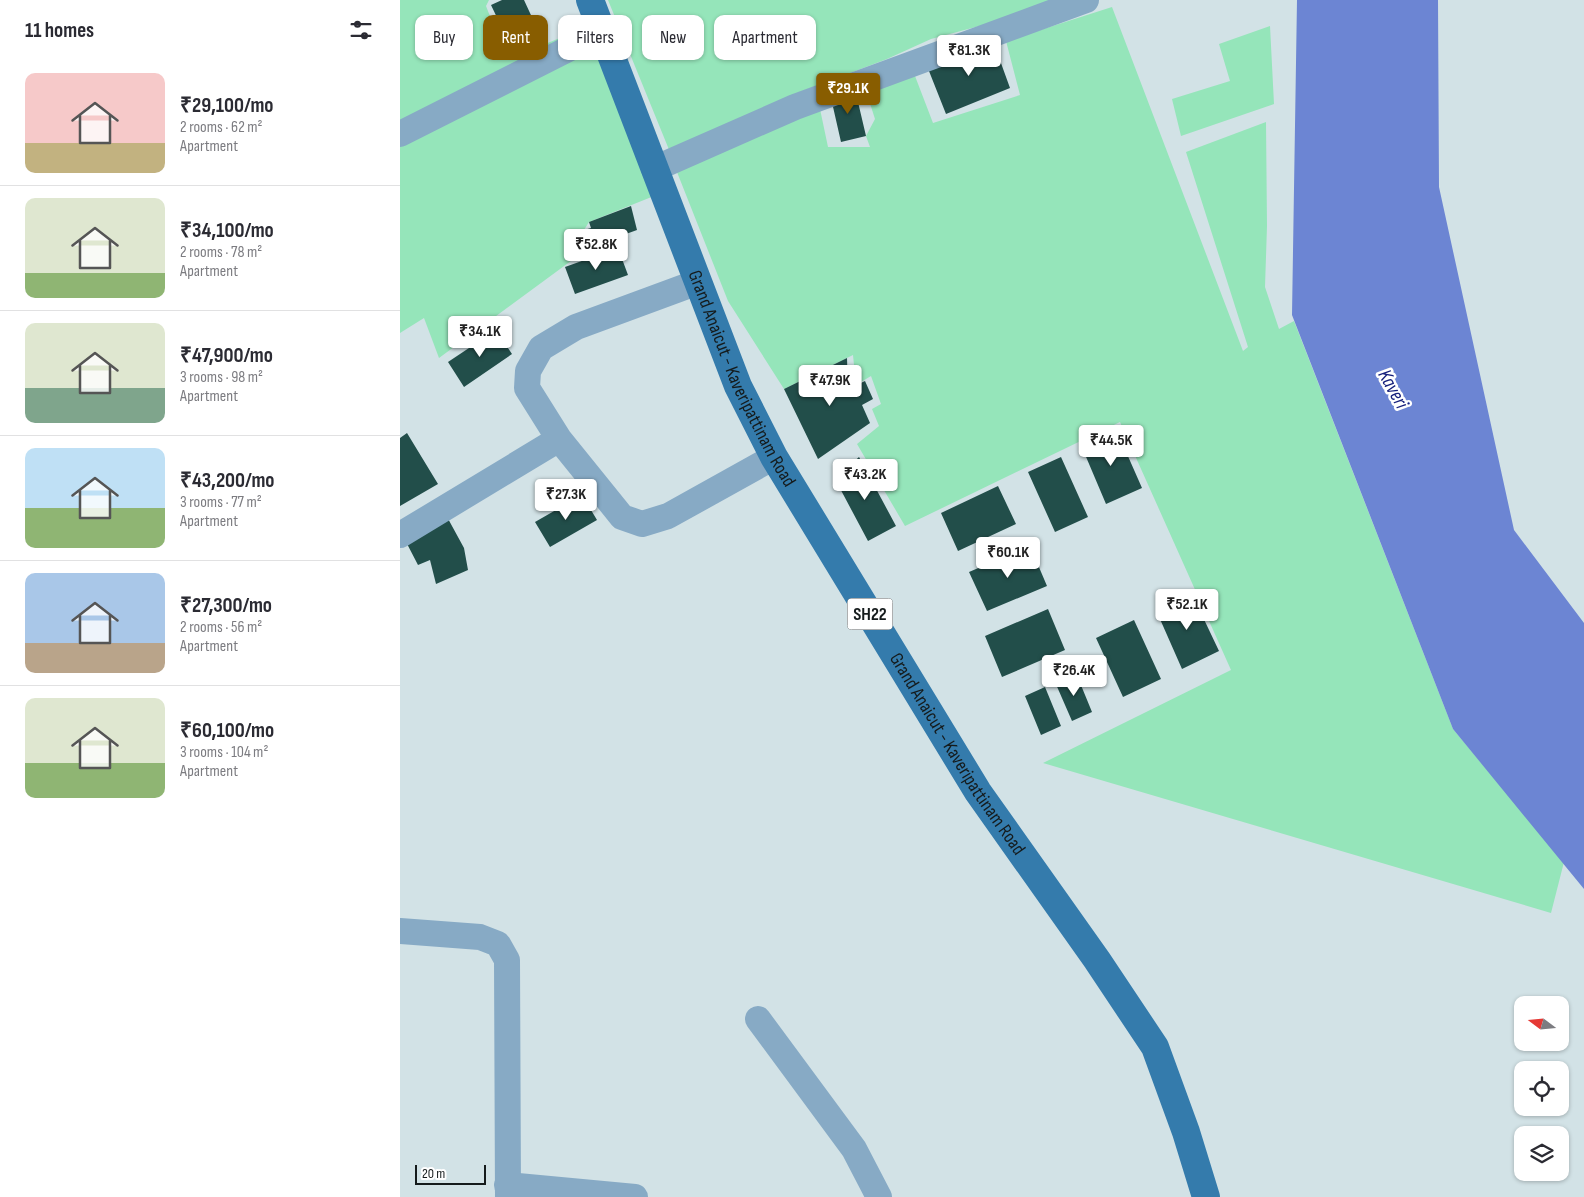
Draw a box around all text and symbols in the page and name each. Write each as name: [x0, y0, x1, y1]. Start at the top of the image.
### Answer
chip: Buy: [415, 15, 473, 60]
chip: Rent: [483, 15, 548, 60]
chip: Filters: [558, 15, 632, 60]
chip: New: [642, 15, 704, 60]
chip: Apartment: [714, 15, 816, 60]
icon: filters: [347, 16, 375, 44]
text: 11 homes: [25, 18, 94, 43]
pin: ₹81.3K: [928, 34, 1010, 77]
text: ₹81.3K: [948, 41, 990, 60]
pin: ₹29.1K: [807, 72, 889, 115]
text: ₹29.1K: [827, 79, 869, 98]
icon: home: [65, 93, 125, 153]
text: ₹29,100/mo: [180, 93, 273, 118]
text: 2 rooms · 62 m²: [180, 118, 263, 137]
text: Apartment: [180, 137, 238, 156]
icon: home: [65, 218, 125, 278]
text: ₹34,100/mo: [180, 218, 274, 243]
pin: ₹52.8K: [555, 228, 637, 271]
text: ₹52.8K: [575, 235, 617, 254]
text: 2 rooms · 78 m²: [180, 243, 262, 262]
text: Apartment: [180, 262, 238, 281]
street label: Grand Anaicut - Kaveripattinam Road: [683, 267, 801, 491]
pin: ₹34.1K: [439, 316, 521, 358]
text: ₹34.1K: [459, 322, 501, 341]
icon: home: [65, 343, 125, 403]
text: ₹47,900/mo: [180, 343, 273, 368]
pin: ₹47.9K: [789, 364, 871, 407]
water label: Kaveri: [1373, 365, 1414, 414]
text: 3 rooms · 98 m²: [180, 368, 263, 387]
text: ₹47.9K: [810, 371, 850, 390]
text: Apartment: [180, 387, 238, 406]
pin: ₹44.5K: [1070, 424, 1152, 467]
text: ₹44.5K: [1090, 431, 1132, 450]
pin: ₹43.2K: [824, 458, 906, 501]
text: ₹43.2K: [844, 465, 886, 484]
icon: home: [65, 468, 125, 528]
text: ₹43,200/mo: [180, 468, 275, 493]
pin: ₹27.3K: [525, 478, 607, 521]
text: ₹27.3K: [546, 485, 586, 504]
text: 3 rooms · 77 m²: [180, 493, 262, 512]
text: Apartment: [180, 512, 238, 531]
pin: ₹60.1K: [967, 536, 1049, 579]
text: ₹60.1K: [987, 543, 1029, 562]
pin: ₹52.1K: [1146, 588, 1228, 631]
icon: home: [65, 593, 125, 653]
text: ₹27,300/mo: [180, 593, 272, 618]
text: ₹52.1K: [1166, 595, 1208, 614]
road number: SH22: [848, 598, 892, 630]
text: 2 rooms · 56 m²: [180, 618, 262, 637]
text: Apartment: [180, 637, 238, 656]
street label: Grand Anaicut - Kaveripattinam Road: [884, 649, 1030, 859]
pin: ₹26.4K: [1033, 654, 1115, 697]
text: ₹26.4K: [1053, 661, 1095, 680]
icon: home: [65, 718, 125, 778]
text: ₹60,100/mo: [180, 718, 274, 743]
text: 3 rooms · 104 m²: [180, 743, 268, 762]
text: Apartment: [180, 762, 238, 781]
north arrow: [1514, 996, 1569, 1051]
map controls: [1514, 996, 1569, 1181]
button: locate: [1514, 1061, 1569, 1116]
button: layers: [1514, 1126, 1569, 1181]
scale bar: [415, 1162, 486, 1185]
text: 20 m: [422, 1165, 445, 1182]

